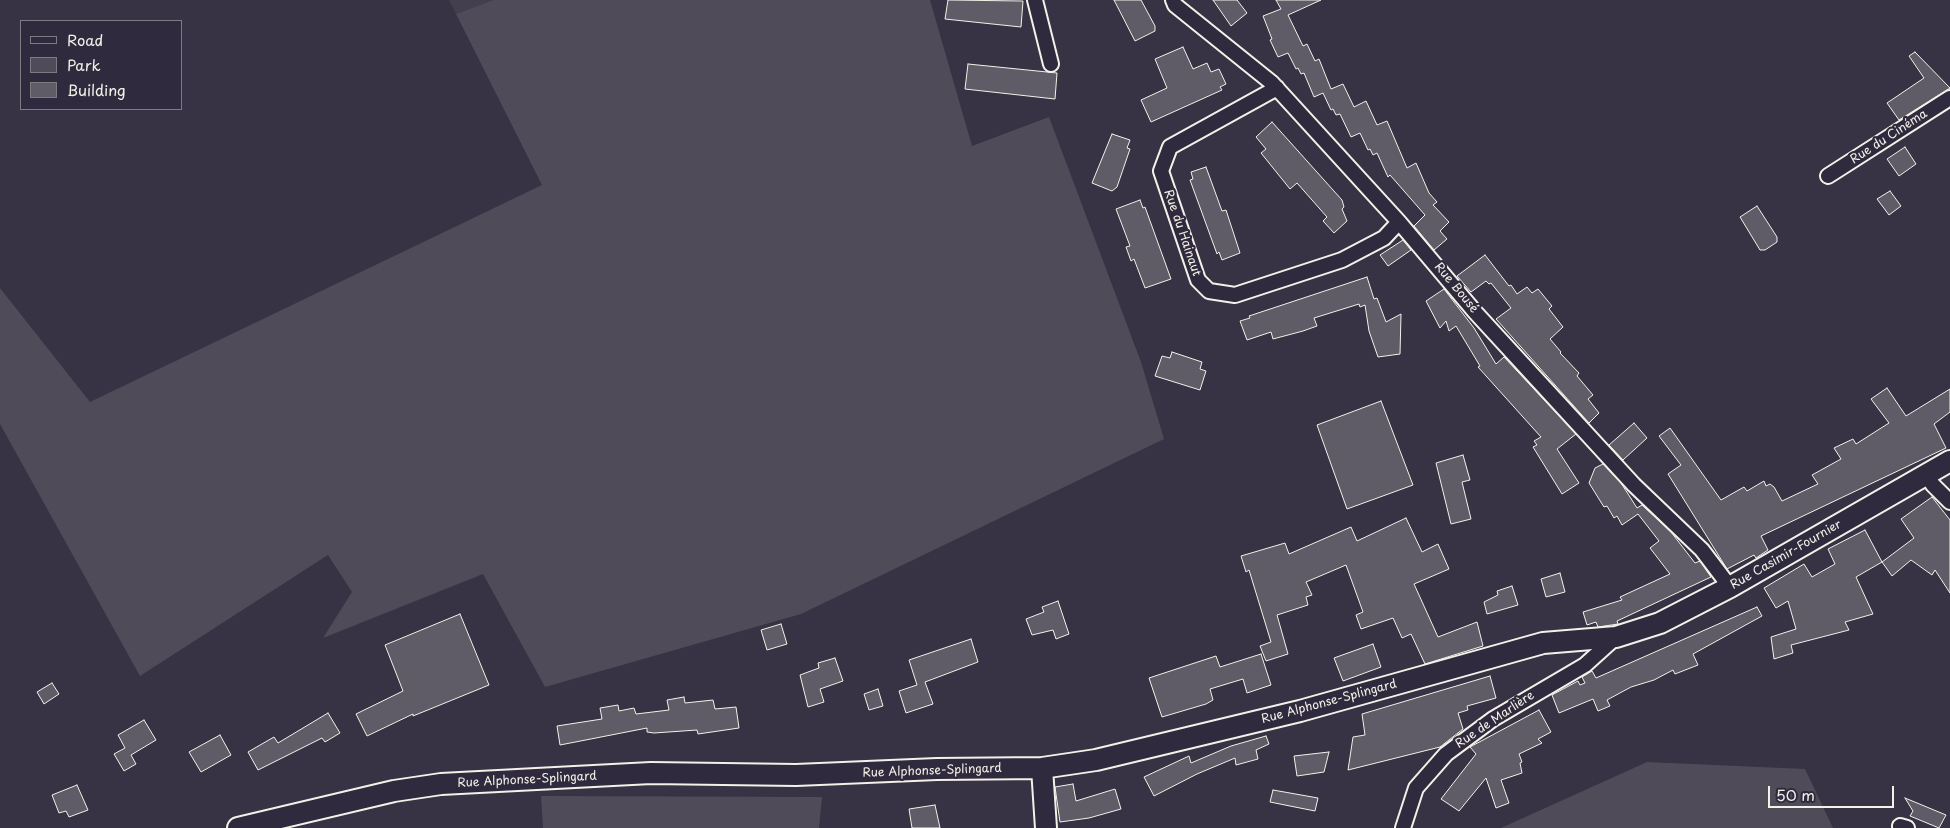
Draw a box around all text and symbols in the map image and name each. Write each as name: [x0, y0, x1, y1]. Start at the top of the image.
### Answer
legend: [20, 20, 182, 110]
text: Road: [67, 28, 103, 51]
text: Park: [67, 53, 101, 76]
text: Building: [67, 78, 126, 101]
street label: Rue du Cinéma: [1848, 107, 1930, 167]
street label: Rue du Hainaut: [1160, 188, 1204, 278]
street label: Rue Bousé: [1431, 260, 1481, 316]
street label: Rue Casimir-Fournier: [1728, 517, 1844, 593]
street label: Rue Alphonse-Splingard: [1260, 677, 1398, 727]
street label: Rue de Marlière: [1453, 688, 1537, 752]
street label: Rue Alphonse-Splingard: [862, 761, 1002, 781]
street label: Rue Alphonse-Splingard: [457, 769, 597, 791]
scale bar: [1770, 776, 1896, 808]
text: 50 m: [1776, 783, 1815, 806]

